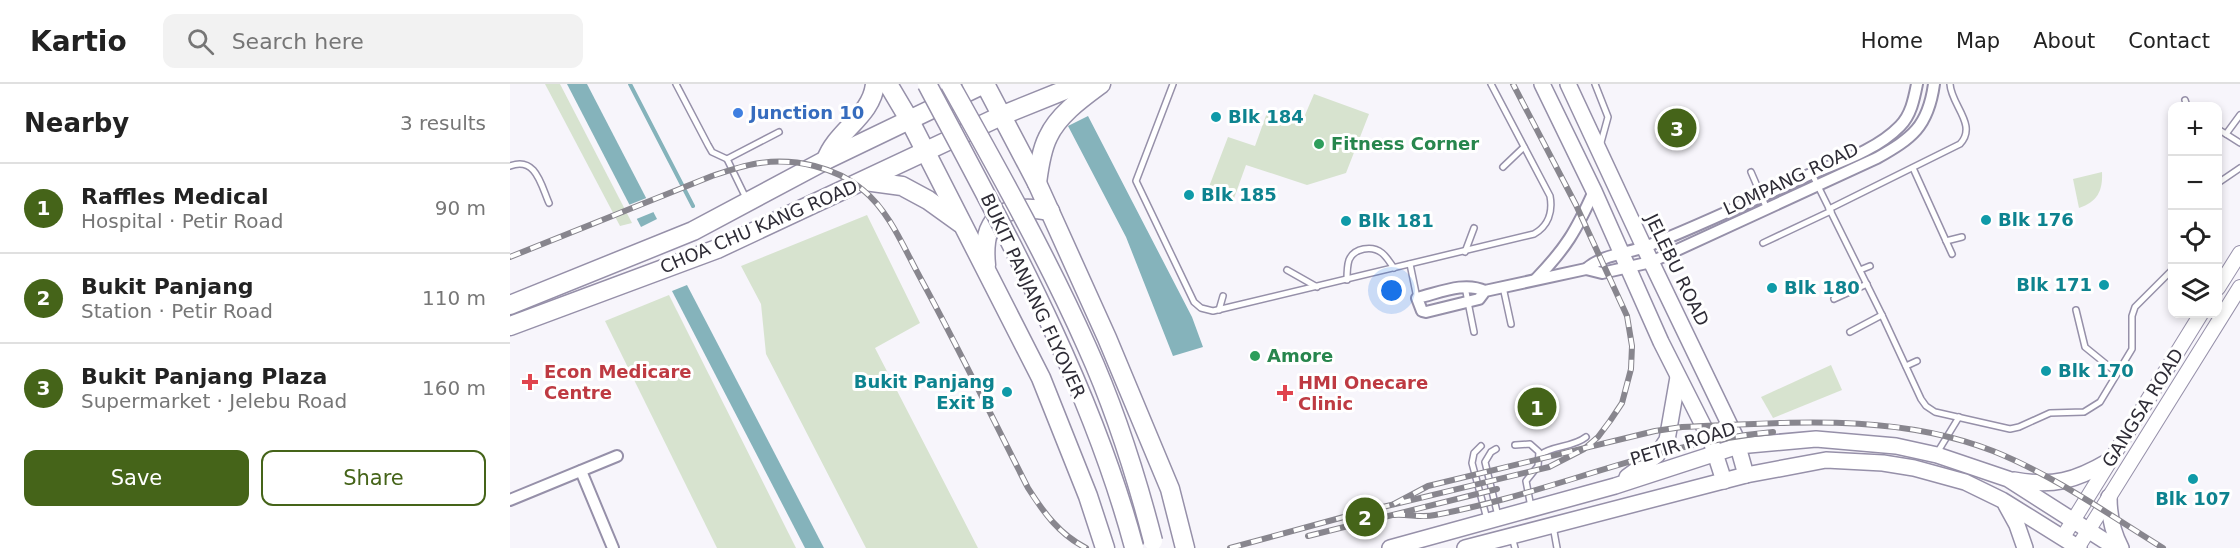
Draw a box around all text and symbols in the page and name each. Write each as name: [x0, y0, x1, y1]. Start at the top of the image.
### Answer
search box: [163, 14, 583, 68]
text: Kartio: [30, 25, 127, 58]
icon: search: [184, 25, 217, 58]
text: Search here: [232, 29, 364, 54]
text: Home: [1861, 29, 1923, 53]
text: Map: [1956, 29, 2000, 53]
text: About: [2033, 29, 2095, 53]
text: Contact: [2128, 29, 2210, 53]
place label: Junction 10: [748, 102, 864, 123]
map controls: [2168, 102, 2222, 318]
button: +: [2168, 102, 2222, 156]
marker: Junction 10: [731, 106, 745, 120]
place label: Blk 184: [1228, 106, 1304, 127]
pin: 3: [1658, 106, 1696, 150]
text: Nearby: [24, 108, 129, 138]
marker: Blk 184: [1209, 110, 1223, 124]
text: 3 results: [400, 111, 486, 135]
place label: Fitness Corner: [1331, 133, 1479, 154]
marker: Fitness Corner: [1312, 137, 1326, 151]
street label: LOMPANG ROAD: [1720, 138, 1862, 219]
button: −: [2168, 156, 2222, 210]
street label: CHOA CHU KANG ROAD: [657, 175, 861, 278]
text: Raffles Medical: [81, 184, 269, 209]
place label: Blk 185: [1201, 184, 1277, 205]
marker: Blk 185: [1182, 188, 1196, 202]
street label: BUKIT PANJANG FLYOVER: [977, 190, 1090, 401]
text: 1: [37, 196, 50, 220]
text: 90 m: [435, 196, 486, 220]
text: Hospital · Petir Road: [81, 209, 284, 233]
place label: Blk 176: [1998, 209, 2074, 230]
place label: Blk 181: [1358, 210, 1434, 231]
street label: JELEBU ROAD: [1641, 210, 1714, 329]
button: locate: [2168, 210, 2222, 264]
marker: Blk 176: [1979, 213, 1993, 227]
marker: Blk 181: [1339, 214, 1353, 228]
button: layers: [2168, 264, 2222, 318]
text: Bukit Panjang: [81, 274, 254, 299]
place label: Blk 171: [2016, 274, 2092, 295]
your location: [1377, 276, 1406, 305]
place label: Blk 180: [1784, 277, 1860, 298]
marker: Blk 171: [2097, 278, 2111, 292]
marker: Blk 180: [1765, 281, 1779, 295]
text: 2: [37, 286, 50, 310]
text: 110 m: [422, 286, 486, 310]
text: Station · Petir Road: [81, 299, 273, 323]
street label: GANGSA ROAD: [2098, 344, 2188, 471]
place label: Amore: [1267, 345, 1333, 366]
marker: Amore: [1248, 349, 1262, 363]
place label: Blk 170: [2058, 360, 2134, 381]
place label: Econ Medicare Centre: [544, 361, 692, 403]
text: Bukit Panjang Plaza: [81, 364, 327, 389]
marker: Blk 170: [2039, 364, 2053, 378]
place label: Bukit Panjang Exit B: [854, 371, 995, 413]
place label: HMI Onecare Clinic: [1298, 372, 1428, 414]
marker: Econ Medicare Centre: [521, 373, 539, 391]
text: 3: [37, 376, 50, 400]
text: 160 m: [422, 376, 486, 400]
marker: HMI Onecare Clinic: [1276, 384, 1294, 402]
pin: 1: [1518, 384, 1556, 430]
marker: Bukit Panjang Exit B: [1000, 385, 1014, 399]
text: Supermarket · Jelebu Road: [81, 389, 347, 413]
street label: PETIR ROAD: [1628, 418, 1738, 470]
button: Save: [24, 450, 249, 506]
button: Share: [261, 450, 486, 506]
marker: Blk 107: [2186, 472, 2200, 486]
place label: Blk 107: [2155, 488, 2231, 509]
pin: 2: [1346, 494, 1384, 540]

